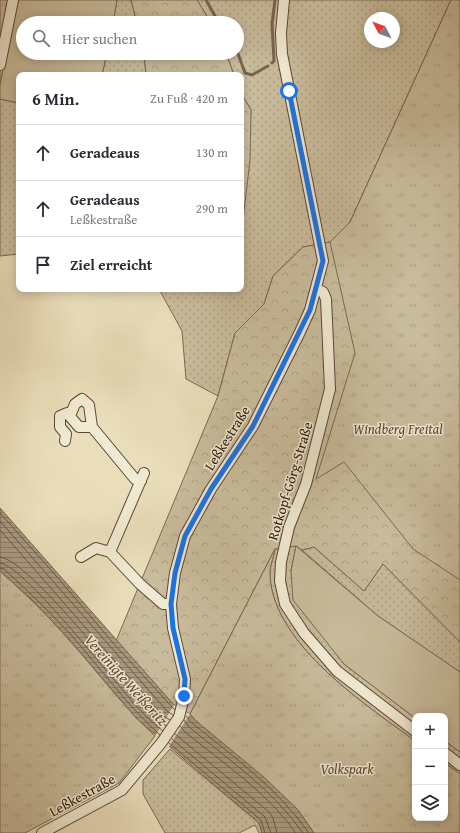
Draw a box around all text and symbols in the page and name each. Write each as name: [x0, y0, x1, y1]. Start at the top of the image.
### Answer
north arrow: [364, 12, 400, 48]
search box: [16, 16, 244, 60]
icon: search: [30, 27, 52, 49]
text: Hier suchen: [62, 28, 137, 49]
route start: [280, 82, 298, 100]
text: 6 Min.: [32, 86, 79, 111]
text: Zu Fuß · 420 m: [150, 89, 228, 108]
icon: ahead: [32, 142, 54, 164]
text: Geradeaus: [70, 142, 140, 163]
text: 130 m: [196, 143, 228, 162]
text: Geradeaus: [70, 189, 140, 210]
icon: ahead: [32, 198, 54, 220]
text: 290 m: [196, 199, 228, 218]
text: Leßkestraße: [70, 210, 137, 229]
icon: arrive: [32, 254, 54, 276]
text: Ziel erreicht: [70, 254, 152, 275]
street label: Leßkestraße: [199, 402, 255, 474]
street label: Rotkopf-Görg-Straße: [262, 419, 318, 543]
park label: Windberg Freital: [353, 419, 443, 439]
water label: Vereinigte Weißeritz: [80, 629, 173, 730]
route end: [175, 687, 193, 705]
map controls: [412, 713, 448, 821]
button: +: [412, 713, 448, 749]
button: −: [412, 749, 448, 785]
park label: Volkspark: [320, 759, 374, 779]
street label: Leßkestraße: [45, 768, 119, 821]
button: layers: [412, 785, 448, 821]

